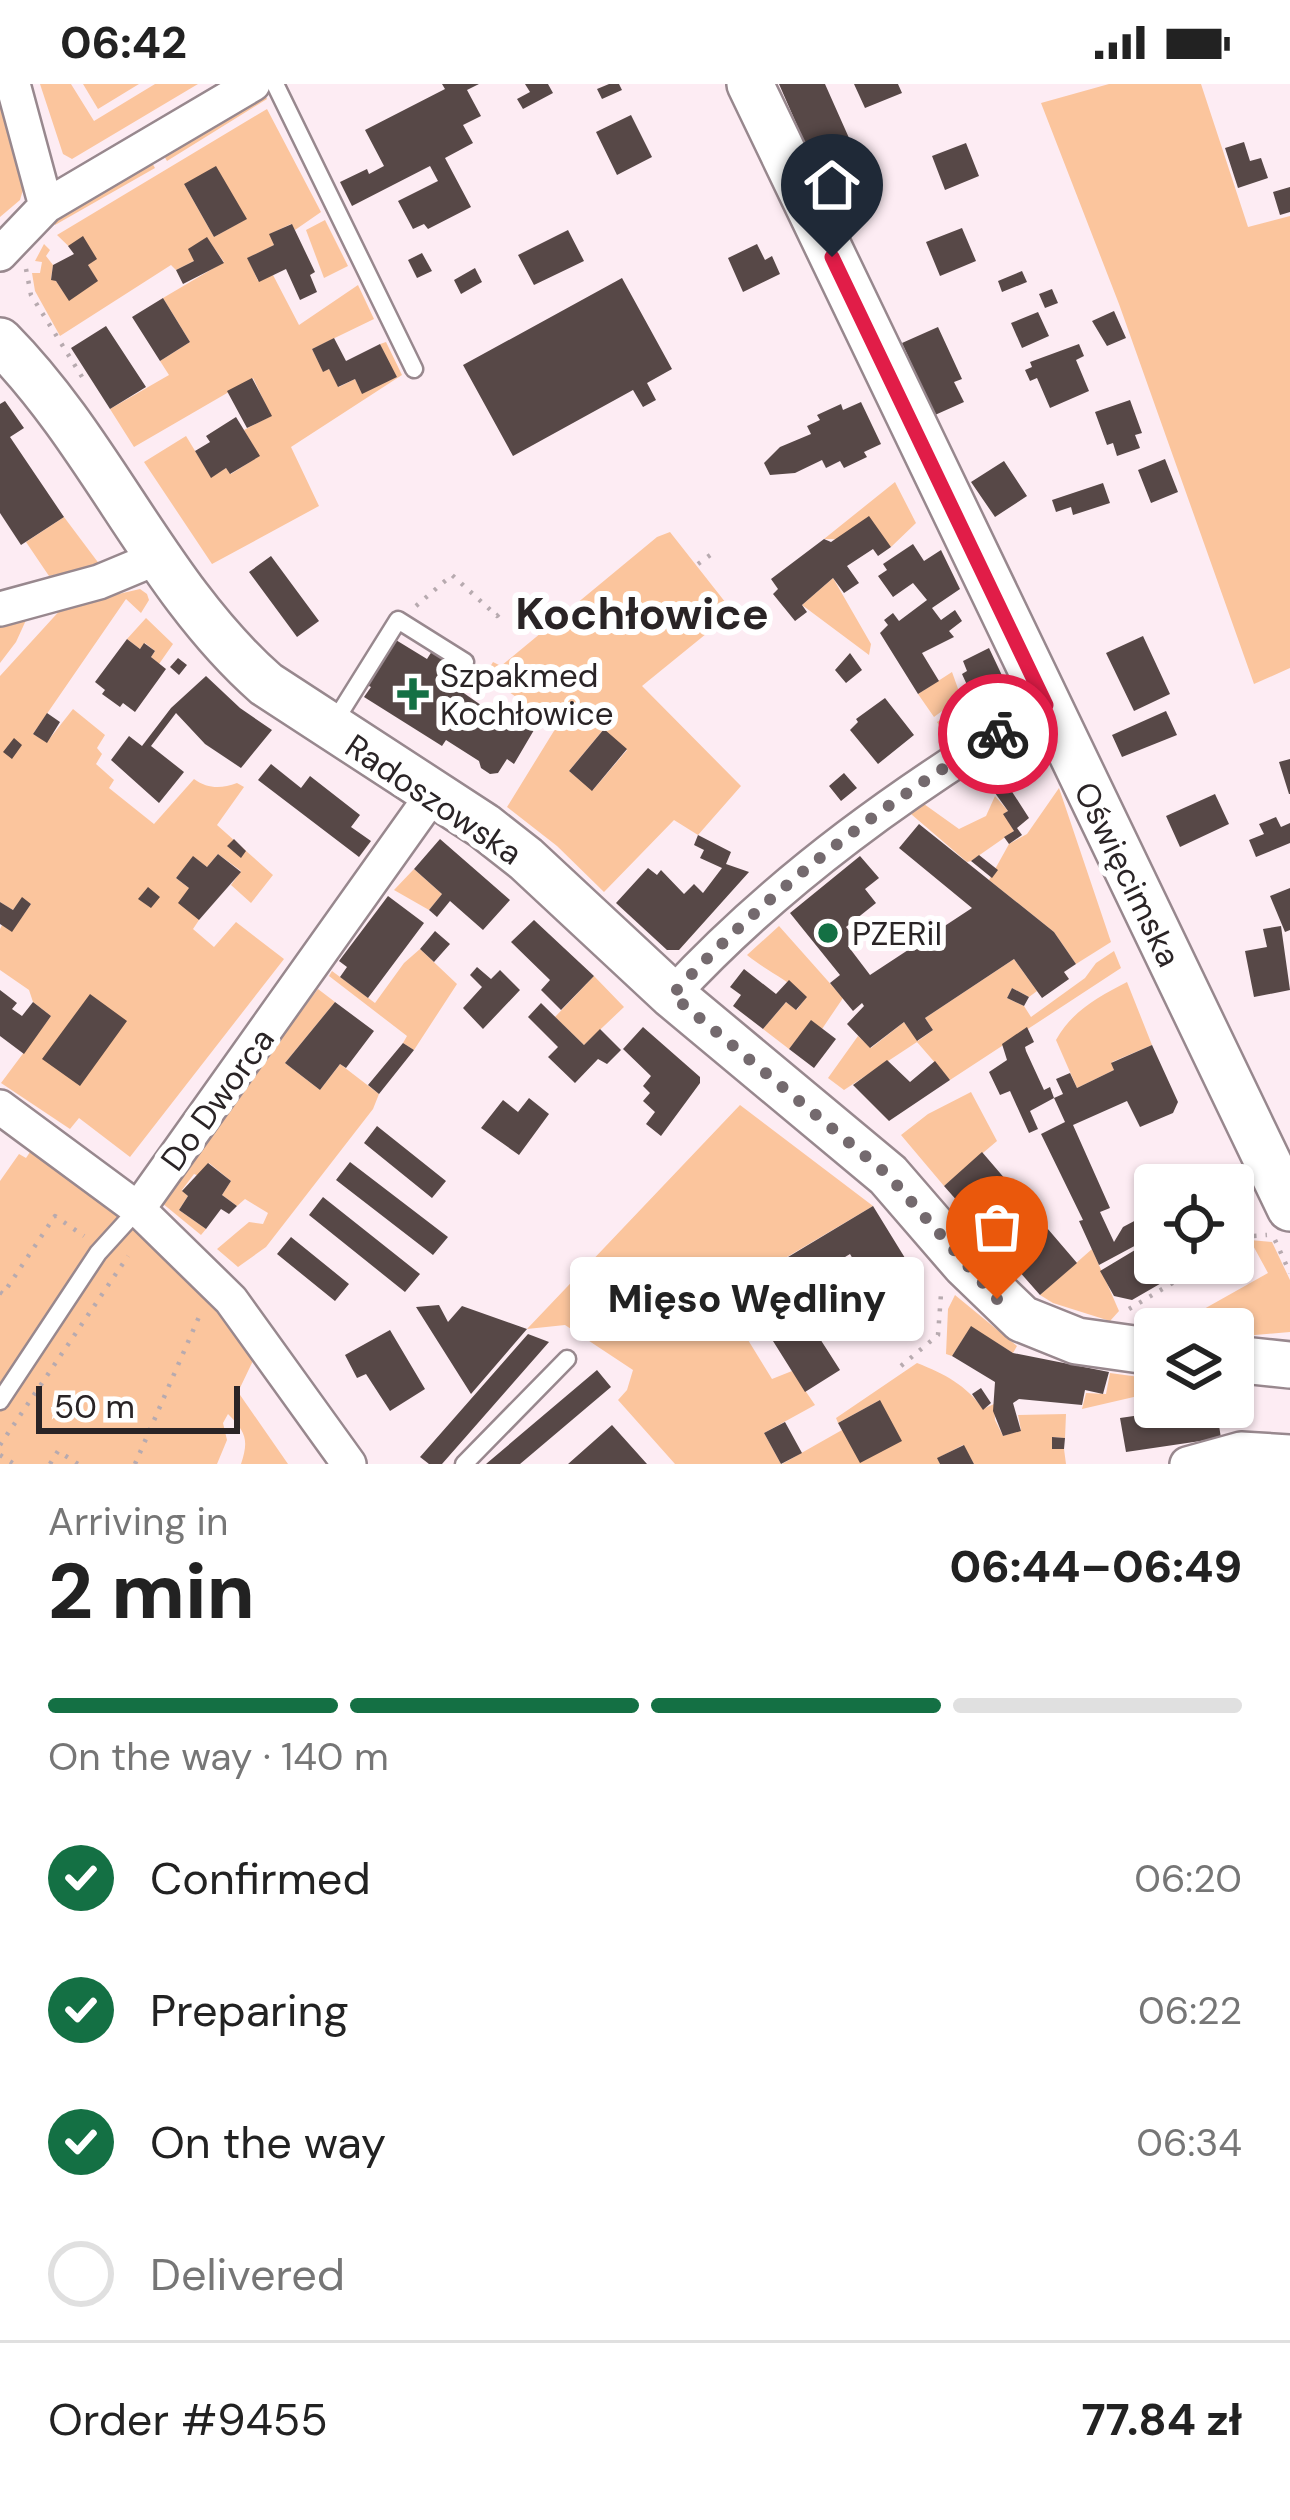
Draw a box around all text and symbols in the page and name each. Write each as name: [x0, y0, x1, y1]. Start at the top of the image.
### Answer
text: 06:42: [60, 13, 187, 72]
pin: [781, 134, 883, 257]
icon: home: [799, 152, 865, 218]
district label: Kochłowice: [515, 584, 769, 643]
place label: Szpakmed Kochłowice: [440, 654, 614, 735]
courier: [938, 674, 1058, 794]
marker: Szpakmed Kochłowice: [397, 678, 429, 710]
icon: bike: [965, 701, 1031, 767]
street label: Radoszowska: [337, 725, 530, 874]
street label: Oświęcimska: [1064, 775, 1191, 974]
place label: PZERiI: [852, 912, 942, 955]
marker: PZERiI: [815, 920, 841, 946]
street label: Do Dworca: [151, 1019, 284, 1179]
map controls: [1134, 1164, 1254, 1428]
button: locate: [1134, 1164, 1254, 1284]
pin: [946, 1176, 1048, 1299]
icon: bag: [964, 1194, 1030, 1260]
callout: Mięso Wędliny: [571, 1257, 925, 1341]
text: Mięso Wędliny: [608, 1273, 886, 1324]
button: layers: [1134, 1308, 1254, 1428]
scale bar: [36, 1380, 240, 1433]
text: 50 m: [54, 1385, 135, 1428]
text: Arriving in: [48, 1496, 228, 1547]
text: 06:44–06:49: [949, 1537, 1242, 1596]
text: 2 min: [48, 1541, 255, 1642]
text: On the way · 140 m: [48, 1731, 389, 1782]
icon: check: [48, 1845, 114, 1911]
text: Confirmed: [150, 1849, 371, 1908]
text: 06:20: [1134, 1853, 1242, 1904]
icon: check: [48, 1977, 114, 2043]
text: Preparing: [150, 1981, 349, 2040]
text: 06:22: [1138, 1985, 1242, 2036]
icon: check: [48, 2109, 114, 2175]
text: On the way: [150, 2113, 386, 2172]
text: 06:34: [1136, 2117, 1242, 2168]
text: Delivered: [150, 2245, 345, 2304]
text: Order #9455: [48, 2390, 328, 2449]
text: 77.84 zł: [1081, 2390, 1242, 2449]

